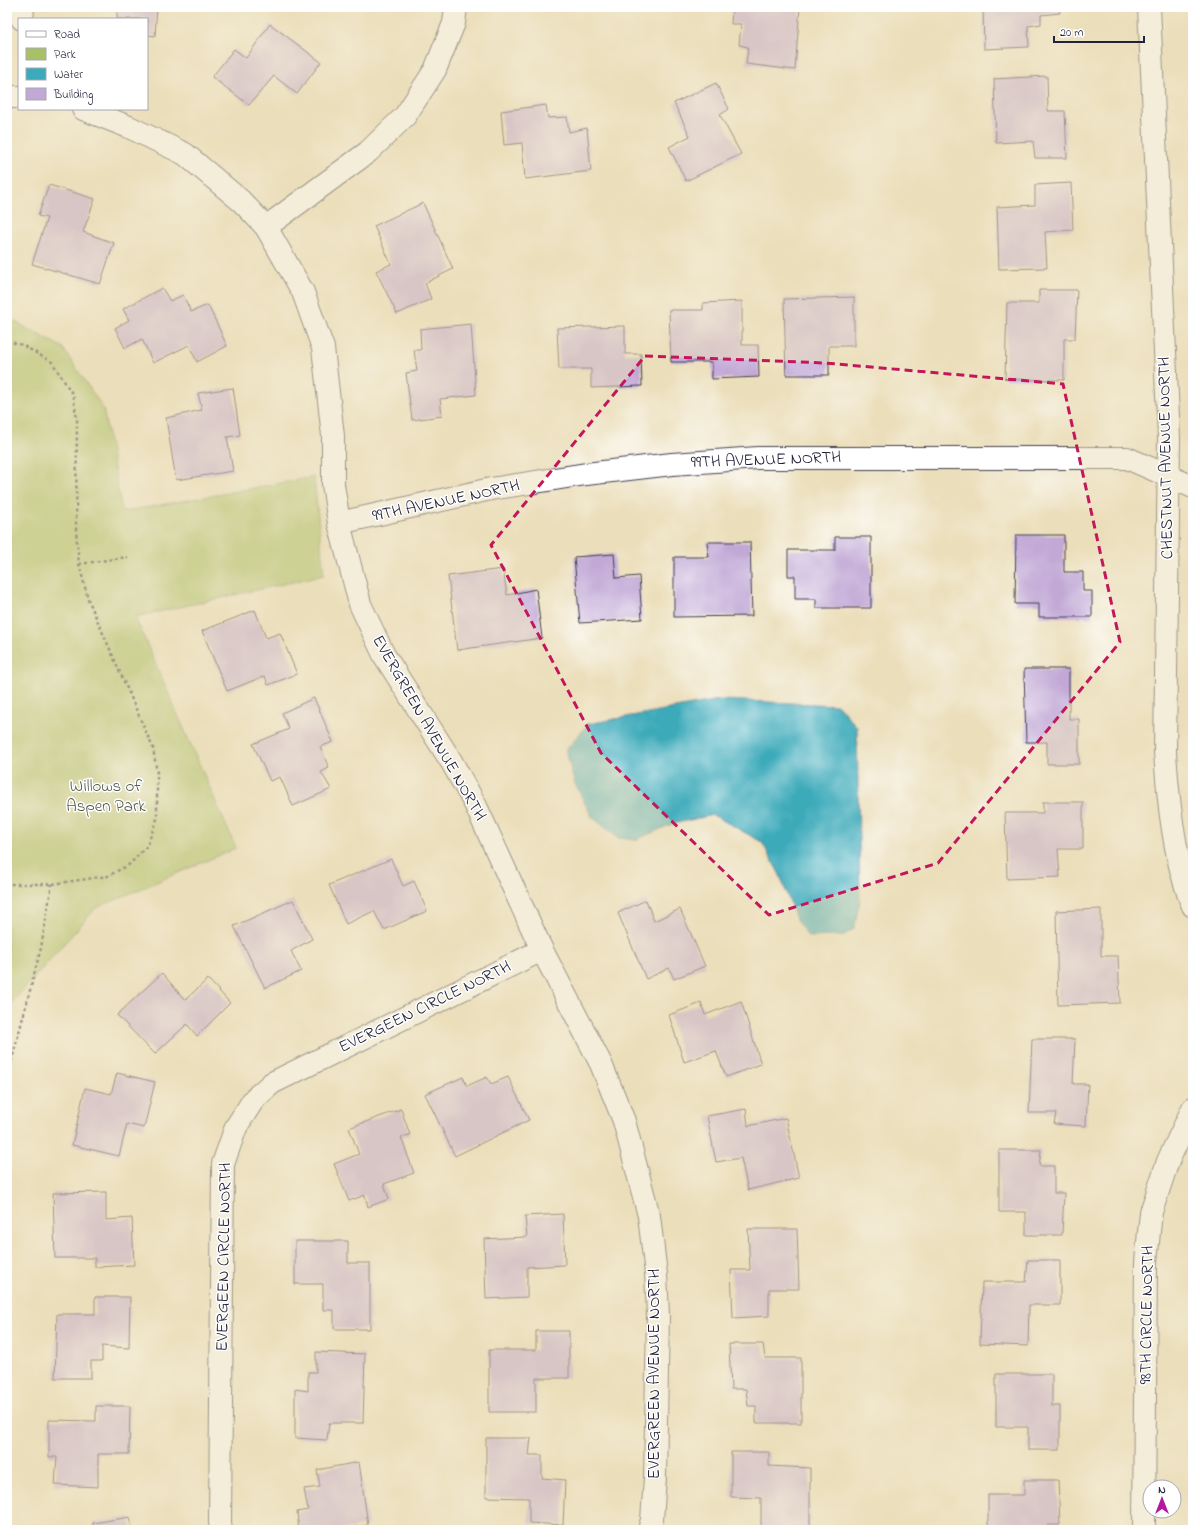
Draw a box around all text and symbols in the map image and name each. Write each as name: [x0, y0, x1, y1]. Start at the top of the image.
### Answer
legend: [18, 18, 148, 110]
scale bar: [1054, 18, 1144, 44]
text: 20 m: [1060, 24, 1083, 42]
text: Road: [54, 26, 80, 44]
text: Park: [54, 46, 76, 64]
text: Water: [54, 66, 83, 84]
text: Building: [53, 86, 93, 105]
street label: CHESTNUT AVENUE NORTH: [1152, 356, 1180, 559]
street label: 99TH AVENUE NORTH: [690, 445, 842, 475]
street label: 99TH AVENUE NORTH: [370, 473, 522, 529]
street label: EVERGREEN AVENUE NORTH: [365, 630, 493, 826]
park label: Willows of Aspen Park: [66, 774, 146, 819]
street label: EVERGEEN CIRCLE NORTH: [335, 954, 515, 1060]
street label: EVERGEEN CIRCLE NORTH: [210, 1162, 238, 1352]
street label: 98TH CIRCLE NORTH: [1133, 1245, 1161, 1385]
street label: EVERGREEN AVENUE NORTH: [642, 1269, 667, 1479]
north arrow: [1142, 1479, 1182, 1519]
text: N: [1158, 1482, 1166, 1498]

